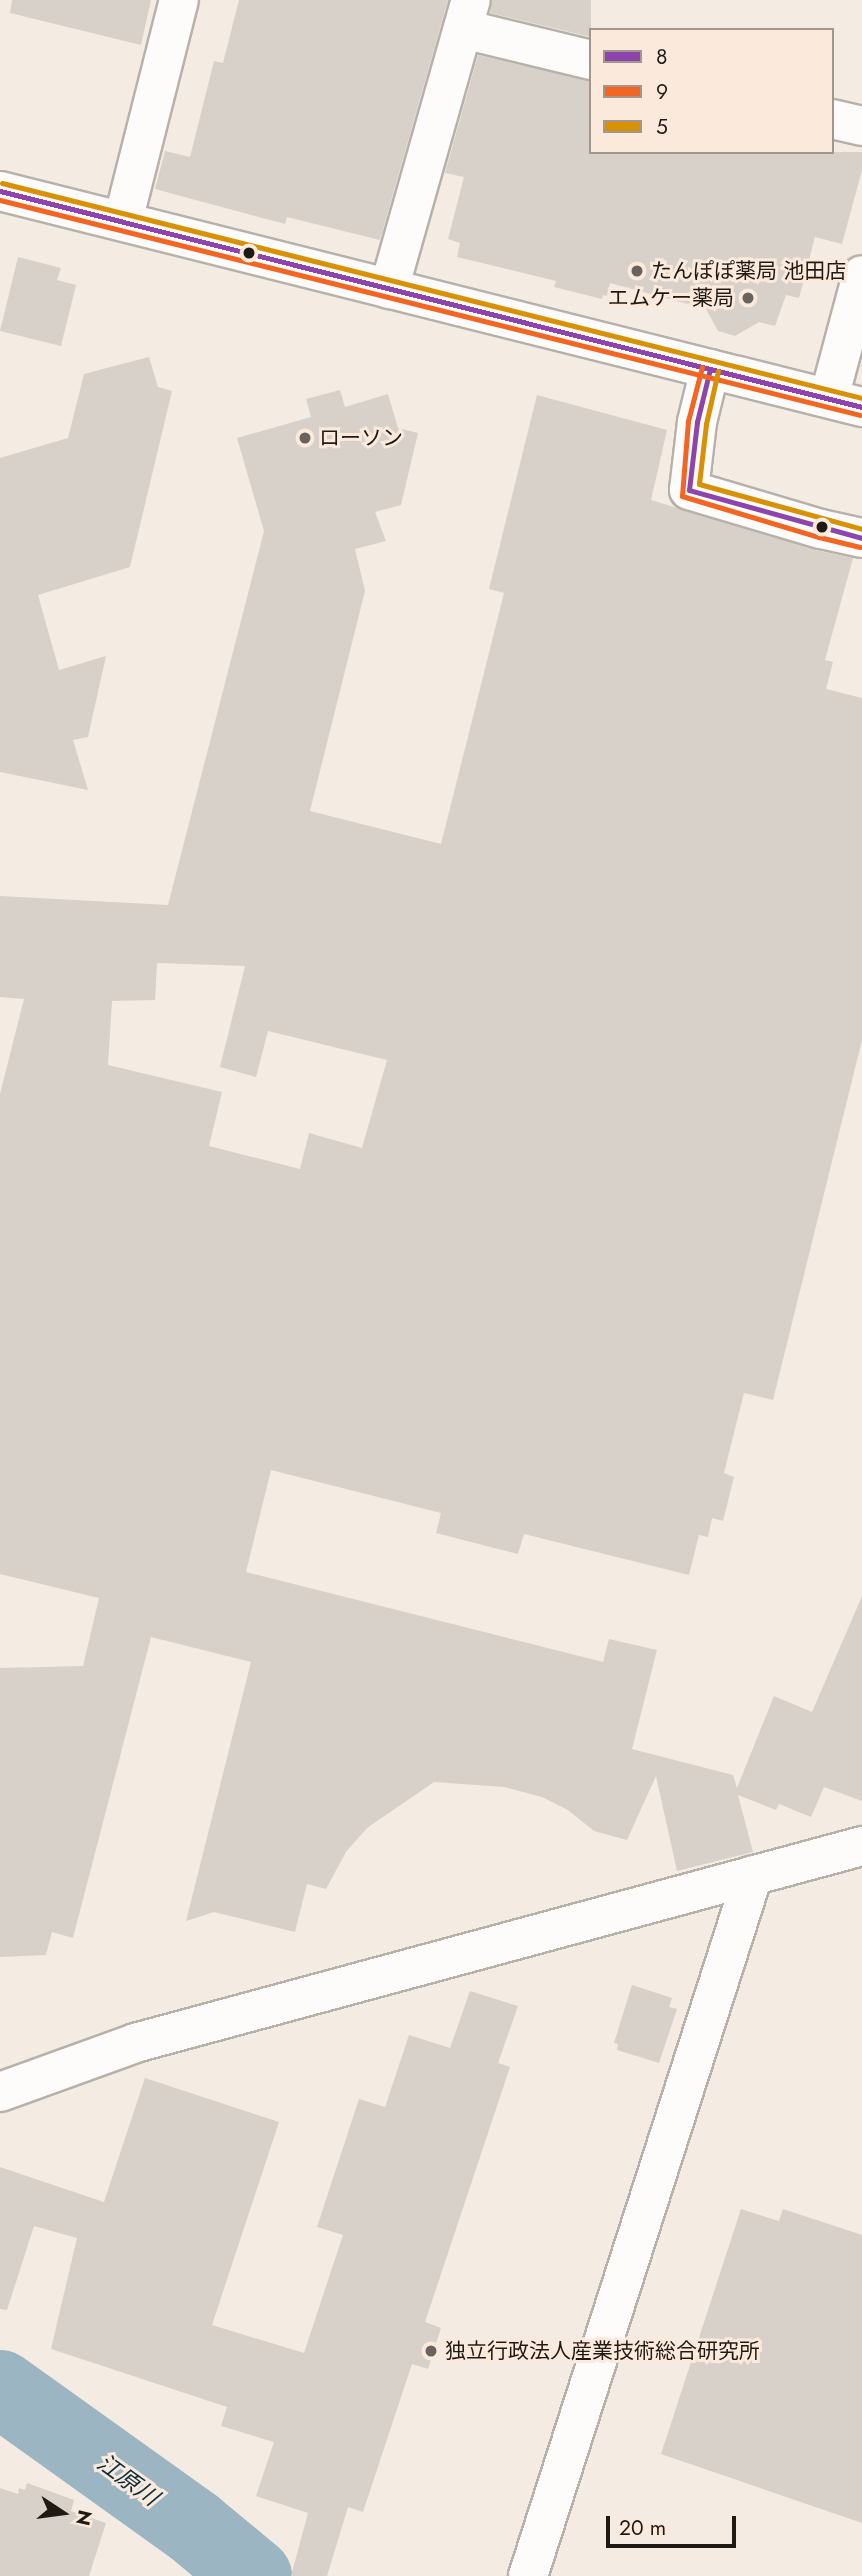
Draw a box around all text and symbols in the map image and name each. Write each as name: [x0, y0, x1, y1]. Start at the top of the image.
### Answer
legend: [589, 28, 834, 154]
text: 8: [656, 42, 667, 72]
text: 9: [656, 77, 668, 107]
text: 5: [656, 112, 668, 142]
unlabelled marker: [242, 246, 256, 260]
place label: たんぽぽ薬局 池田店: [651, 258, 846, 284]
marker: たんぽぽ薬局 池田店: [629, 263, 645, 279]
place label: エムケー薬局: [608, 285, 734, 311]
marker: エムケー薬局: [740, 290, 756, 306]
place label: ローソン: [319, 425, 403, 451]
marker: ローソン: [297, 430, 313, 446]
unlabelled marker: [815, 520, 829, 534]
place label: 独立行政法人産業技術総合研究所: [445, 2338, 760, 2364]
marker: 独立行政法人産業技術総合研究所: [423, 2343, 439, 2359]
water label: 江原川: [92, 2449, 164, 2511]
north arrow: [28, 2478, 98, 2548]
scale bar: [610, 2502, 740, 2546]
text: N: [69, 2507, 99, 2528]
text: 20 m: [619, 2513, 666, 2543]

